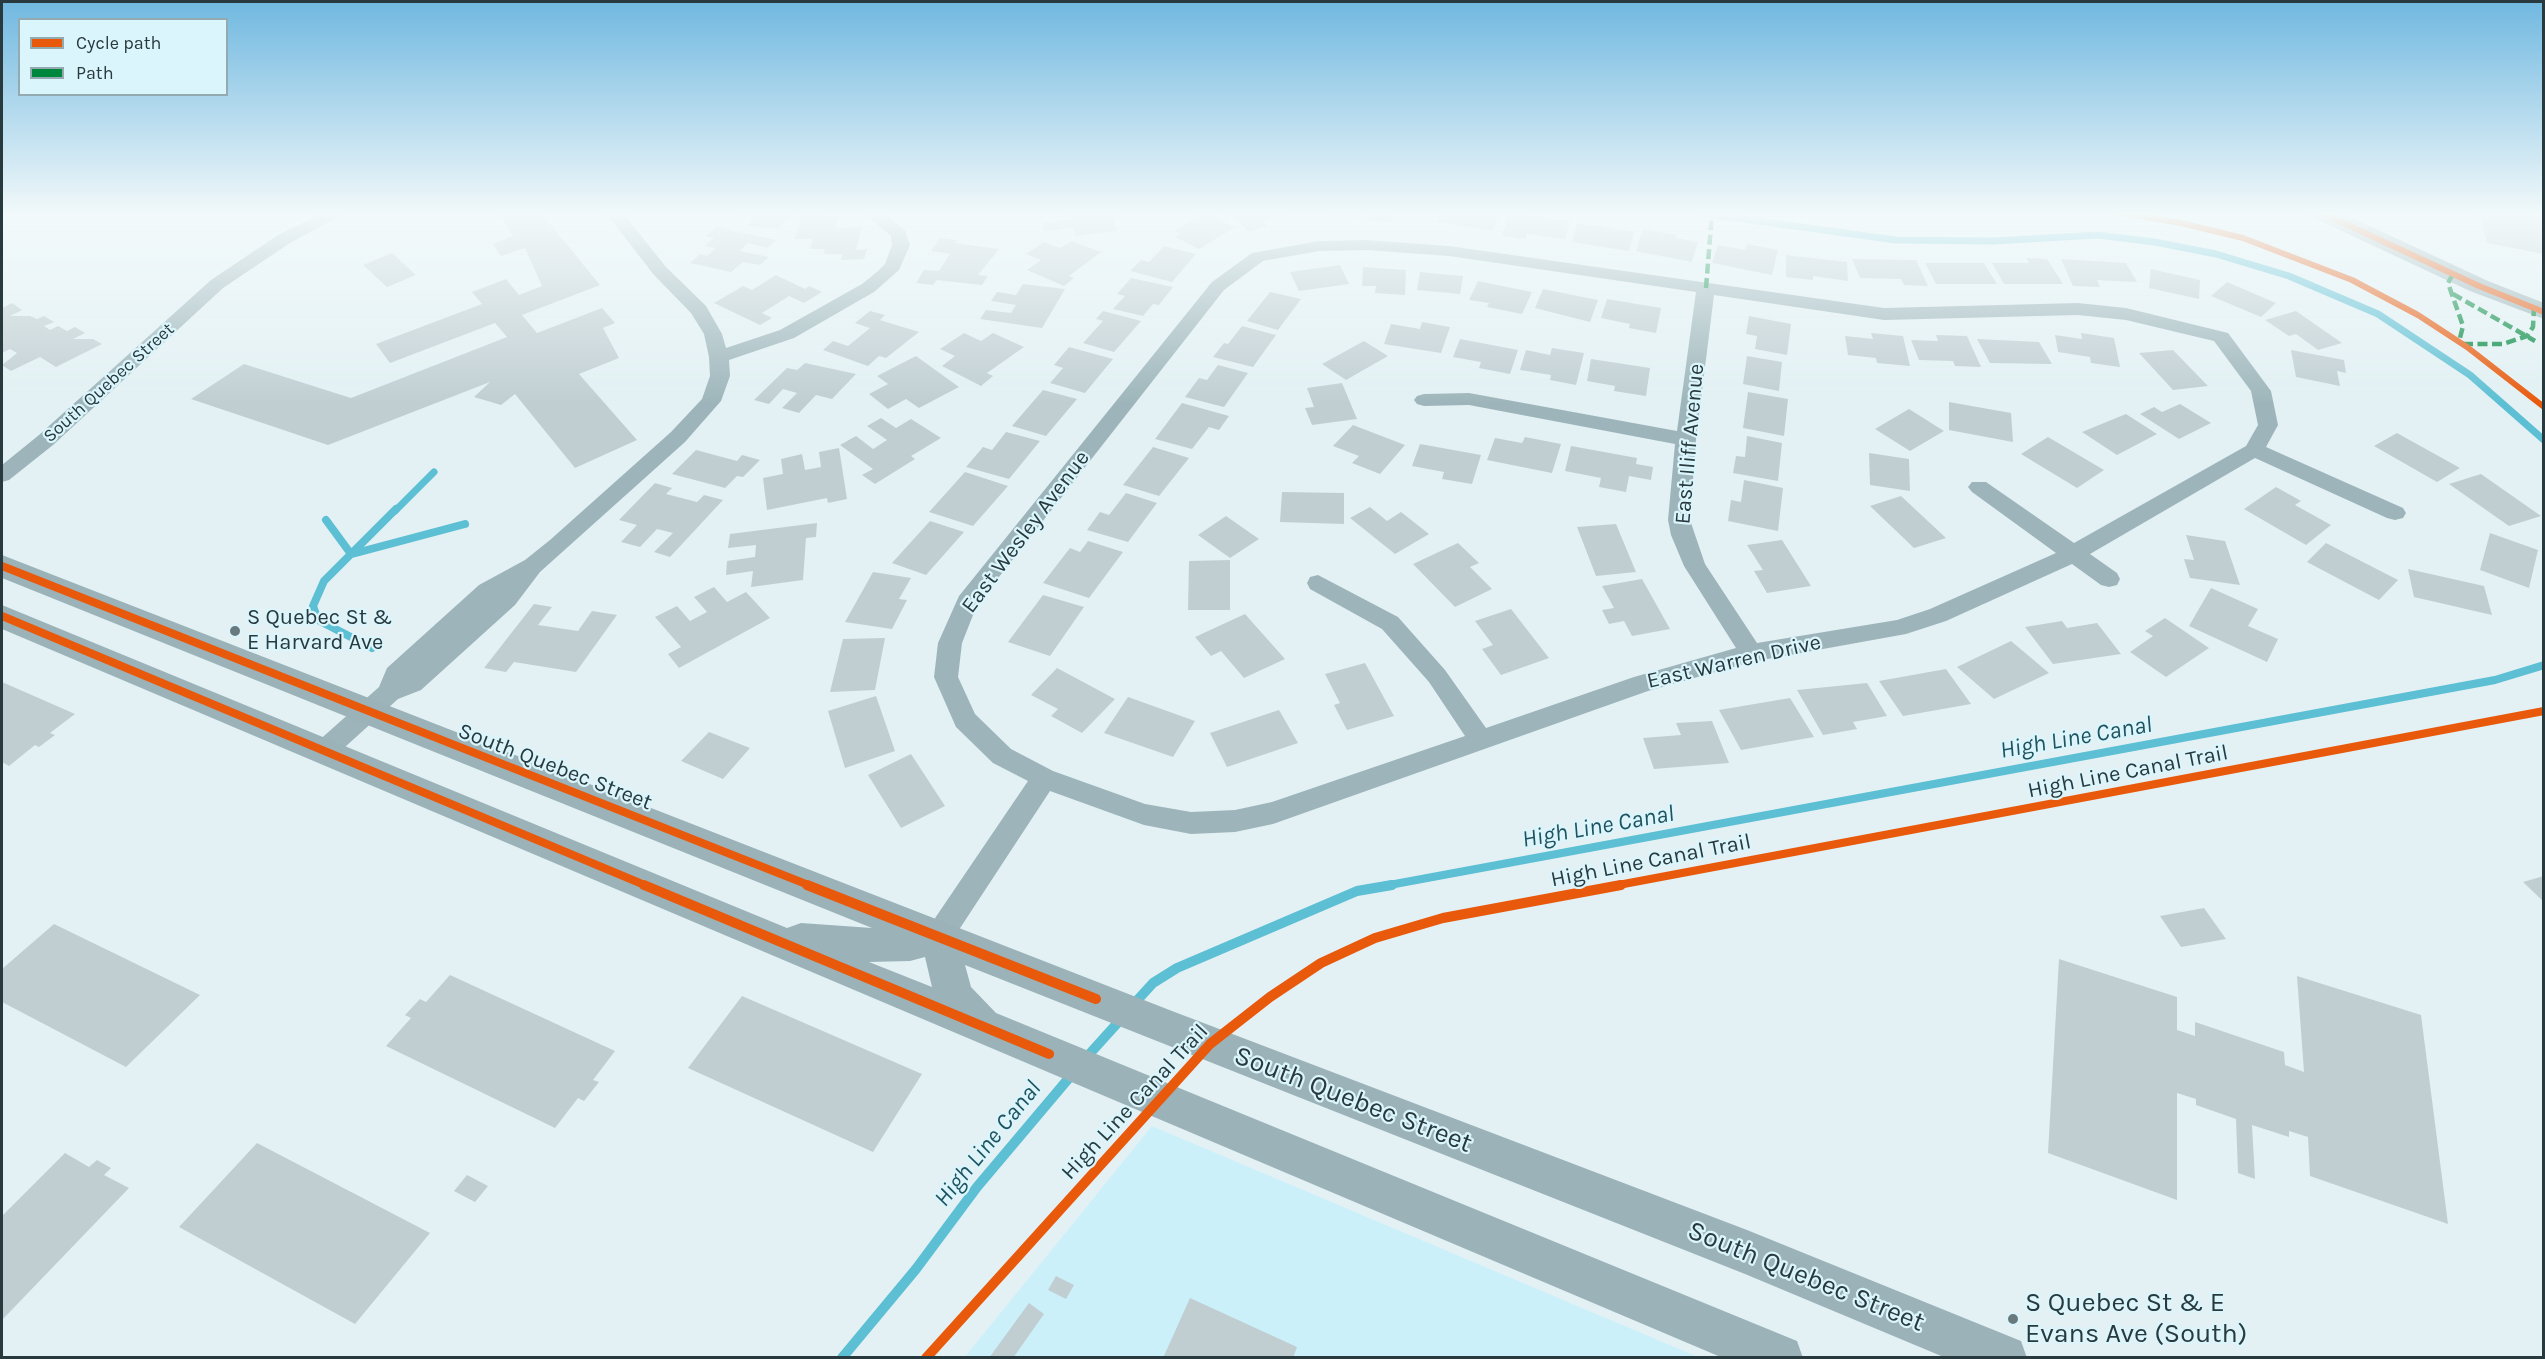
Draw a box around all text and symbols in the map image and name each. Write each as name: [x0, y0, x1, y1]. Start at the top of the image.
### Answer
legend: [18, 18, 228, 96]
text: Cycle path: [76, 32, 161, 54]
text: Path: [76, 62, 114, 84]
street label: South Quebec Street: [39, 319, 179, 447]
street label: East Iliff Avenue: [1670, 363, 1710, 525]
street label: East Wesley Avenue: [956, 446, 1096, 618]
place label: S Quebec St & E Harvard Ave: [247, 605, 392, 656]
marker: S Quebec St & E Harvard Ave: [228, 624, 242, 638]
street label: East Warren Drive: [1644, 629, 1824, 695]
water label: High Line Canal: [1998, 710, 2154, 766]
street label: South Quebec Street: [454, 718, 656, 816]
street label: High Line Canal Trail: [2026, 740, 2230, 804]
water label: High Line Canal: [1520, 799, 1676, 855]
street label: High Line Canal Trail: [1549, 829, 1753, 893]
street label: High Line Canal Trail: [1056, 1019, 1214, 1185]
street label: South Quebec Street: [1229, 1040, 1477, 1160]
water label: High Line Canal: [928, 1075, 1048, 1213]
street label: South Quebec Street: [1683, 1215, 1929, 1339]
place label: S Quebec St & E Evans Ave (South): [2025, 1287, 2247, 1350]
marker: S Quebec St & E Evans Ave (South): [2006, 1312, 2020, 1326]

